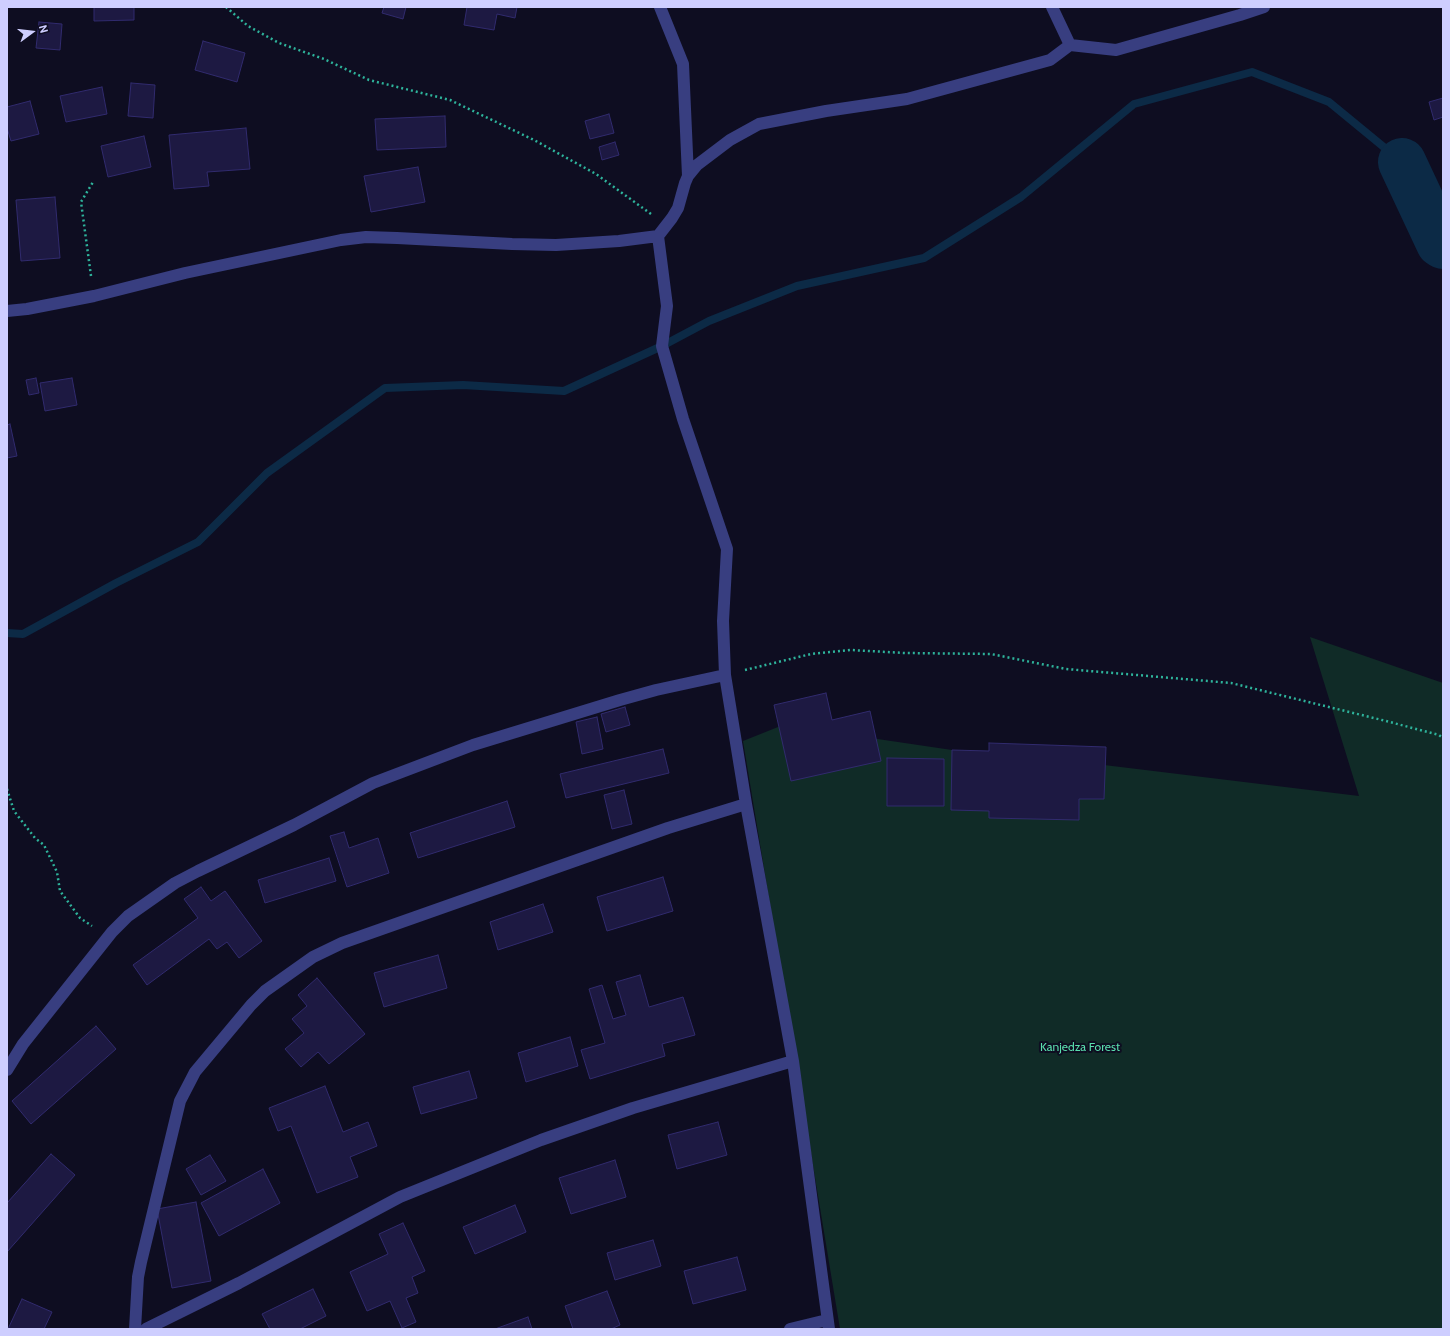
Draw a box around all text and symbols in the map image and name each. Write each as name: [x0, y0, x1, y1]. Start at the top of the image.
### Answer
north arrow: [12, 12, 52, 52]
text: N: [36, 23, 51, 34]
park label: Kanjedza Forest: [1040, 1040, 1120, 1054]

